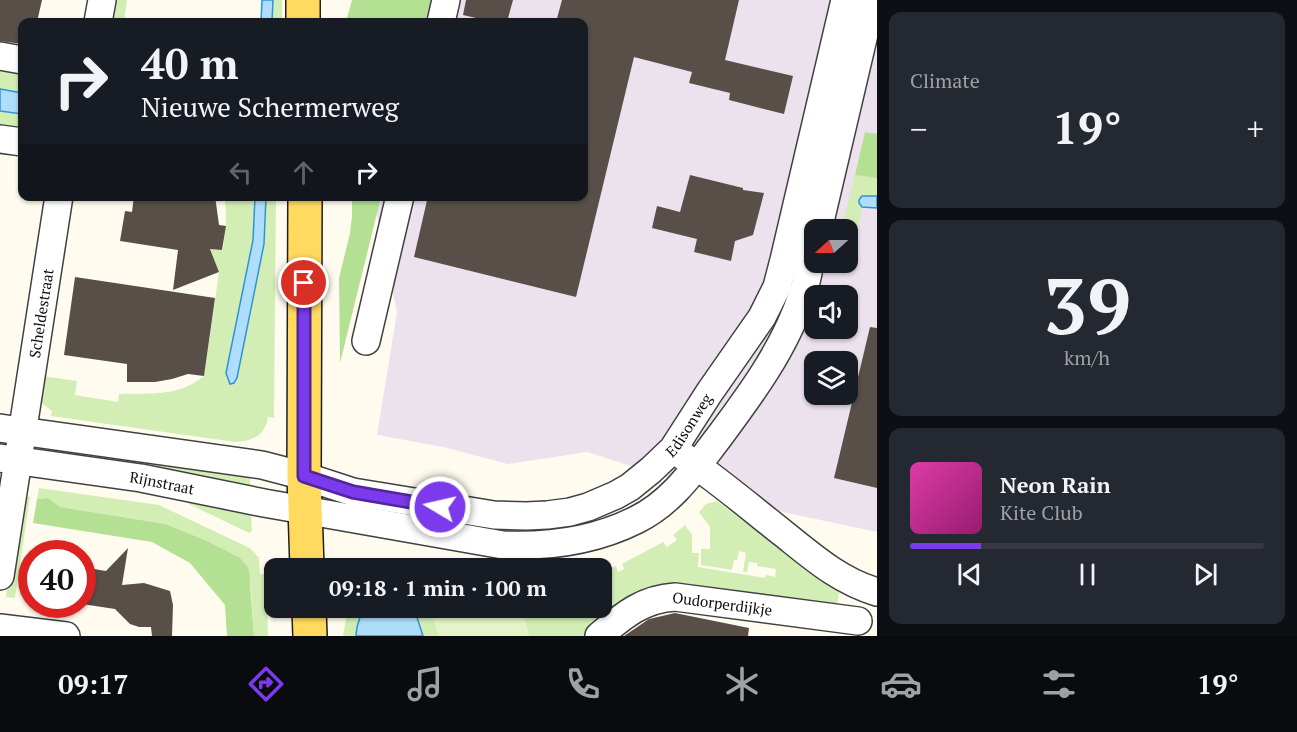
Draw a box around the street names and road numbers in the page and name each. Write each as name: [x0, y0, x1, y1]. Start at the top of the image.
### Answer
street label: Scheldestraat: [24, 267, 58, 359]
street label: Edisonweg: [661, 389, 717, 461]
street label: Rijnstraat: [128, 467, 197, 499]
street label: Oudorperdijkje: [671, 587, 774, 620]

